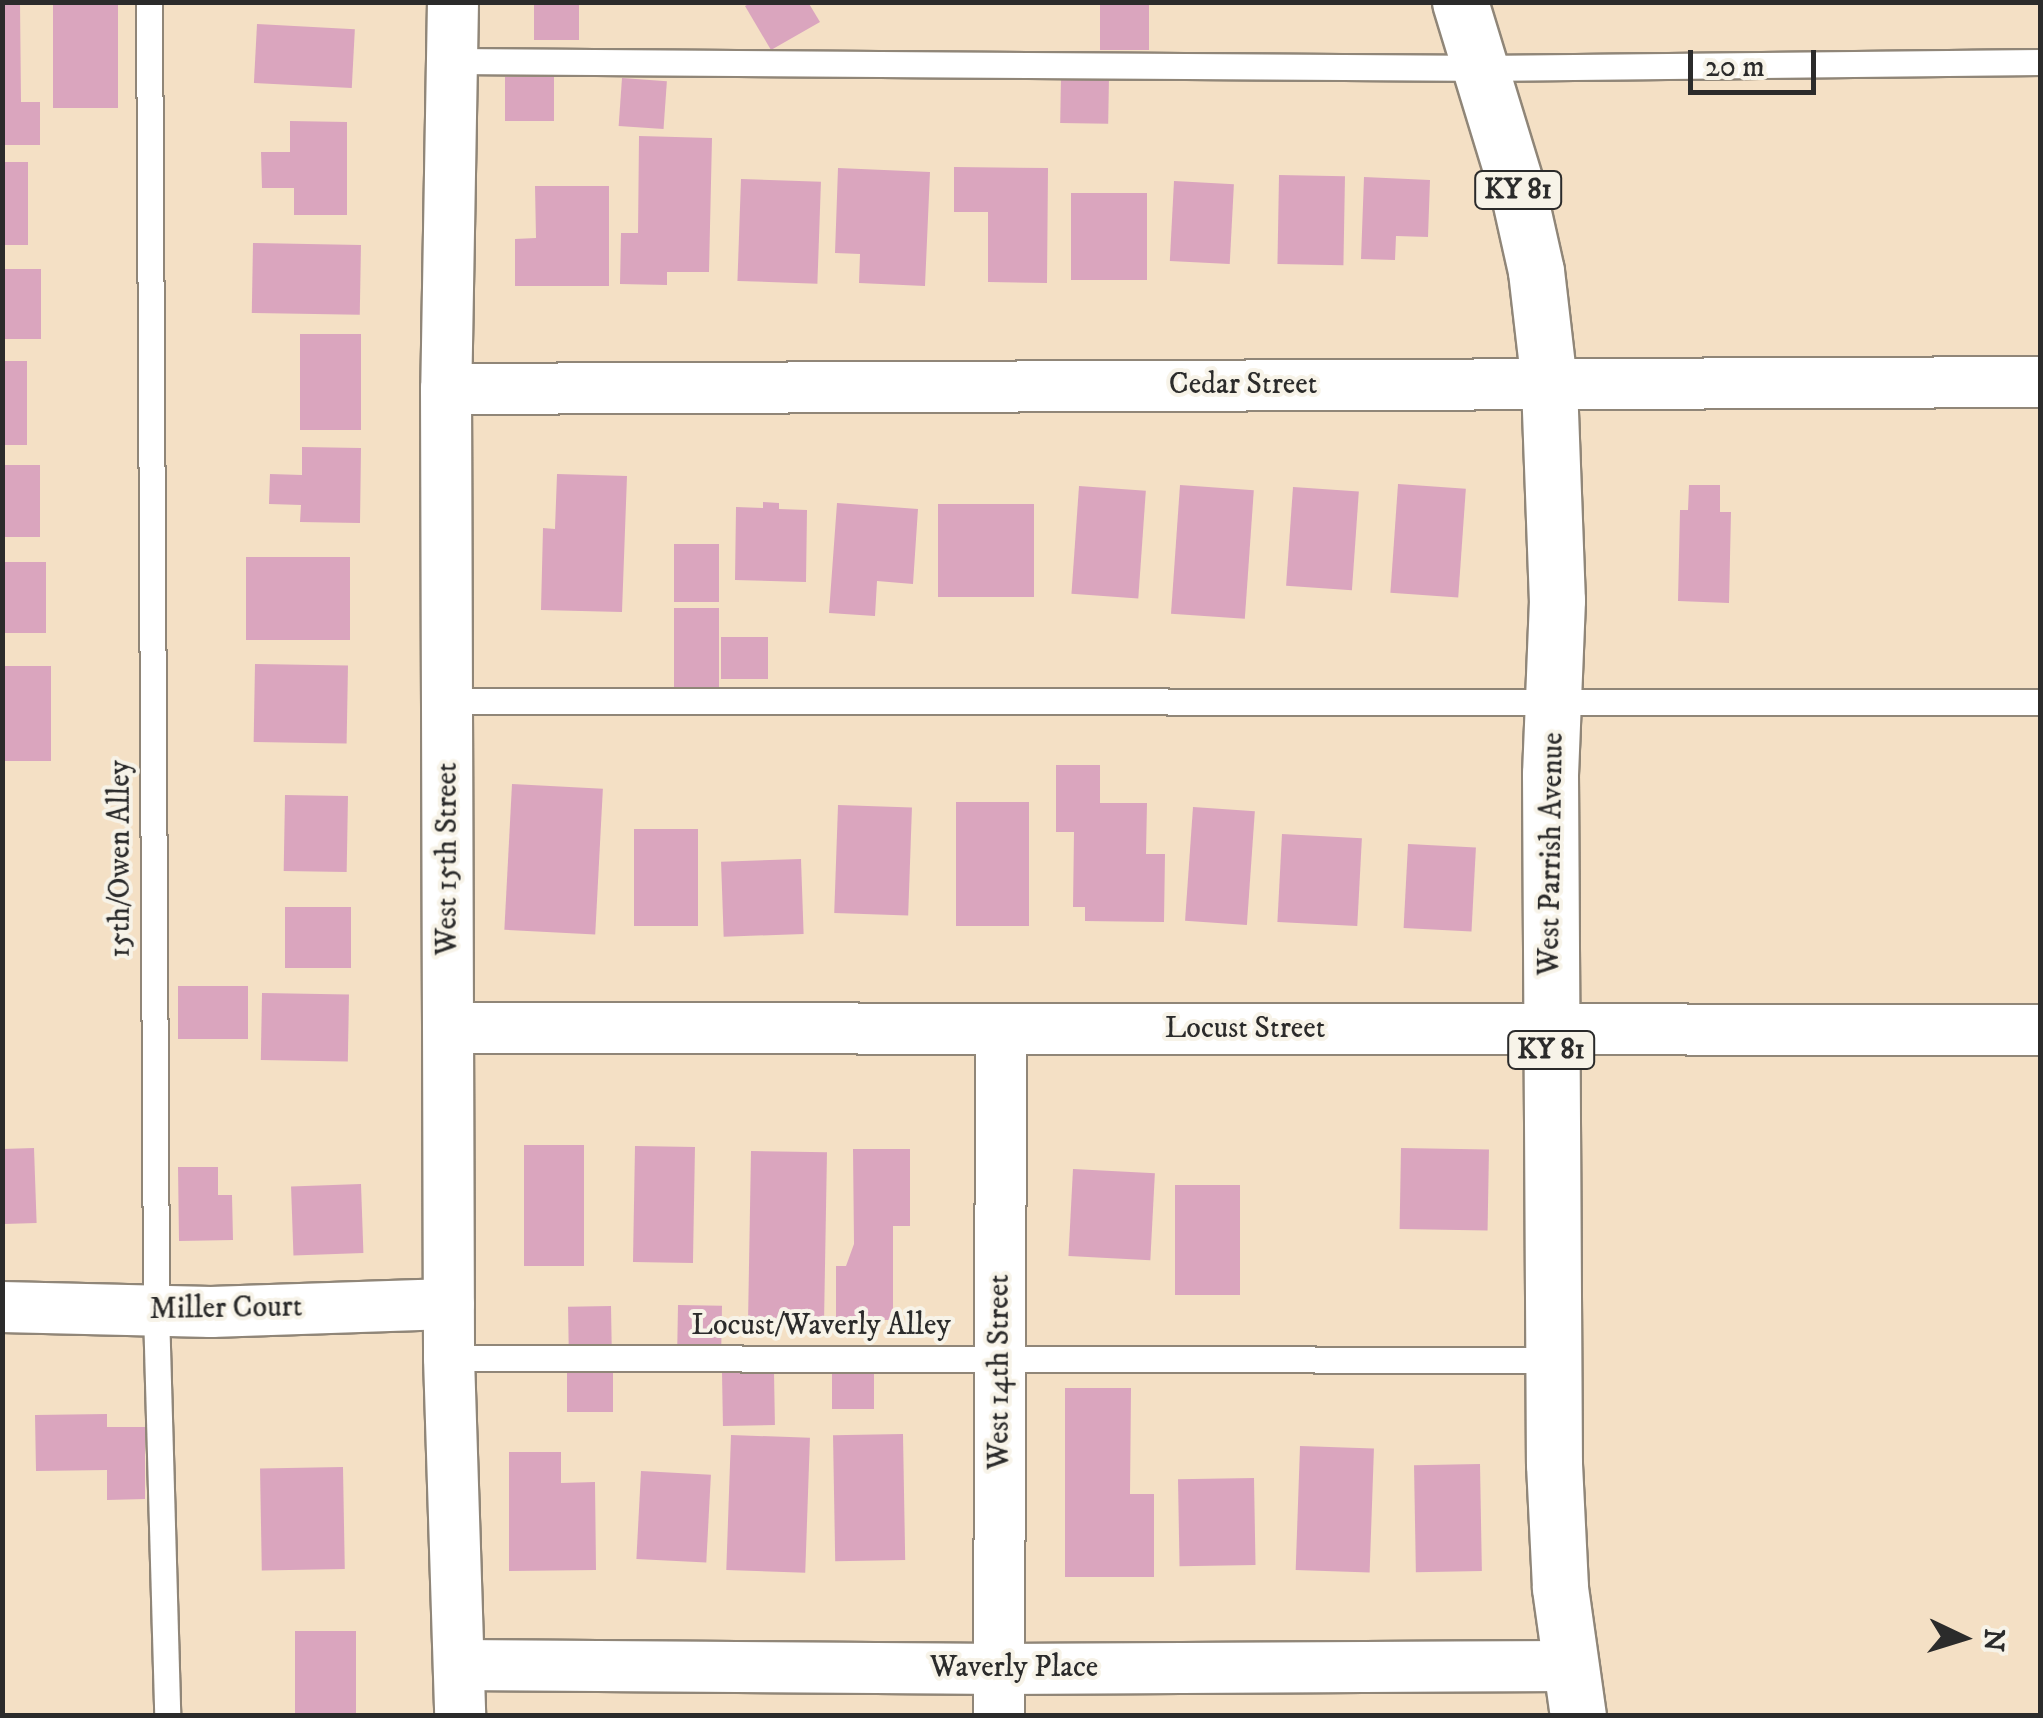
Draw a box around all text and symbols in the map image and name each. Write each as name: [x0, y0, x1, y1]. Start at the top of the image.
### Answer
scale bar: [1693, 30, 1820, 92]
text: 20 m: [1705, 49, 1765, 86]
road number: KY 81: [1473, 167, 1563, 213]
street label: Cedar Street: [1169, 367, 1317, 403]
street label: West Parrish Avenue: [1532, 732, 1572, 976]
street label: 15th/Owen Alley: [103, 760, 139, 958]
street label: West 15th Street: [430, 763, 466, 955]
street label: Locust Street: [1165, 1011, 1325, 1047]
road number: KY 81: [1506, 1027, 1596, 1073]
street label: West 14th Street: [982, 1274, 1018, 1470]
street label: Miller Court: [149, 1290, 303, 1328]
street label: Locust/Waverly Alley: [691, 1308, 951, 1344]
north arrow: [1913, 1588, 2013, 1688]
text: N: [1975, 1627, 2012, 1653]
street label: Waverly Place: [930, 1650, 1098, 1686]

